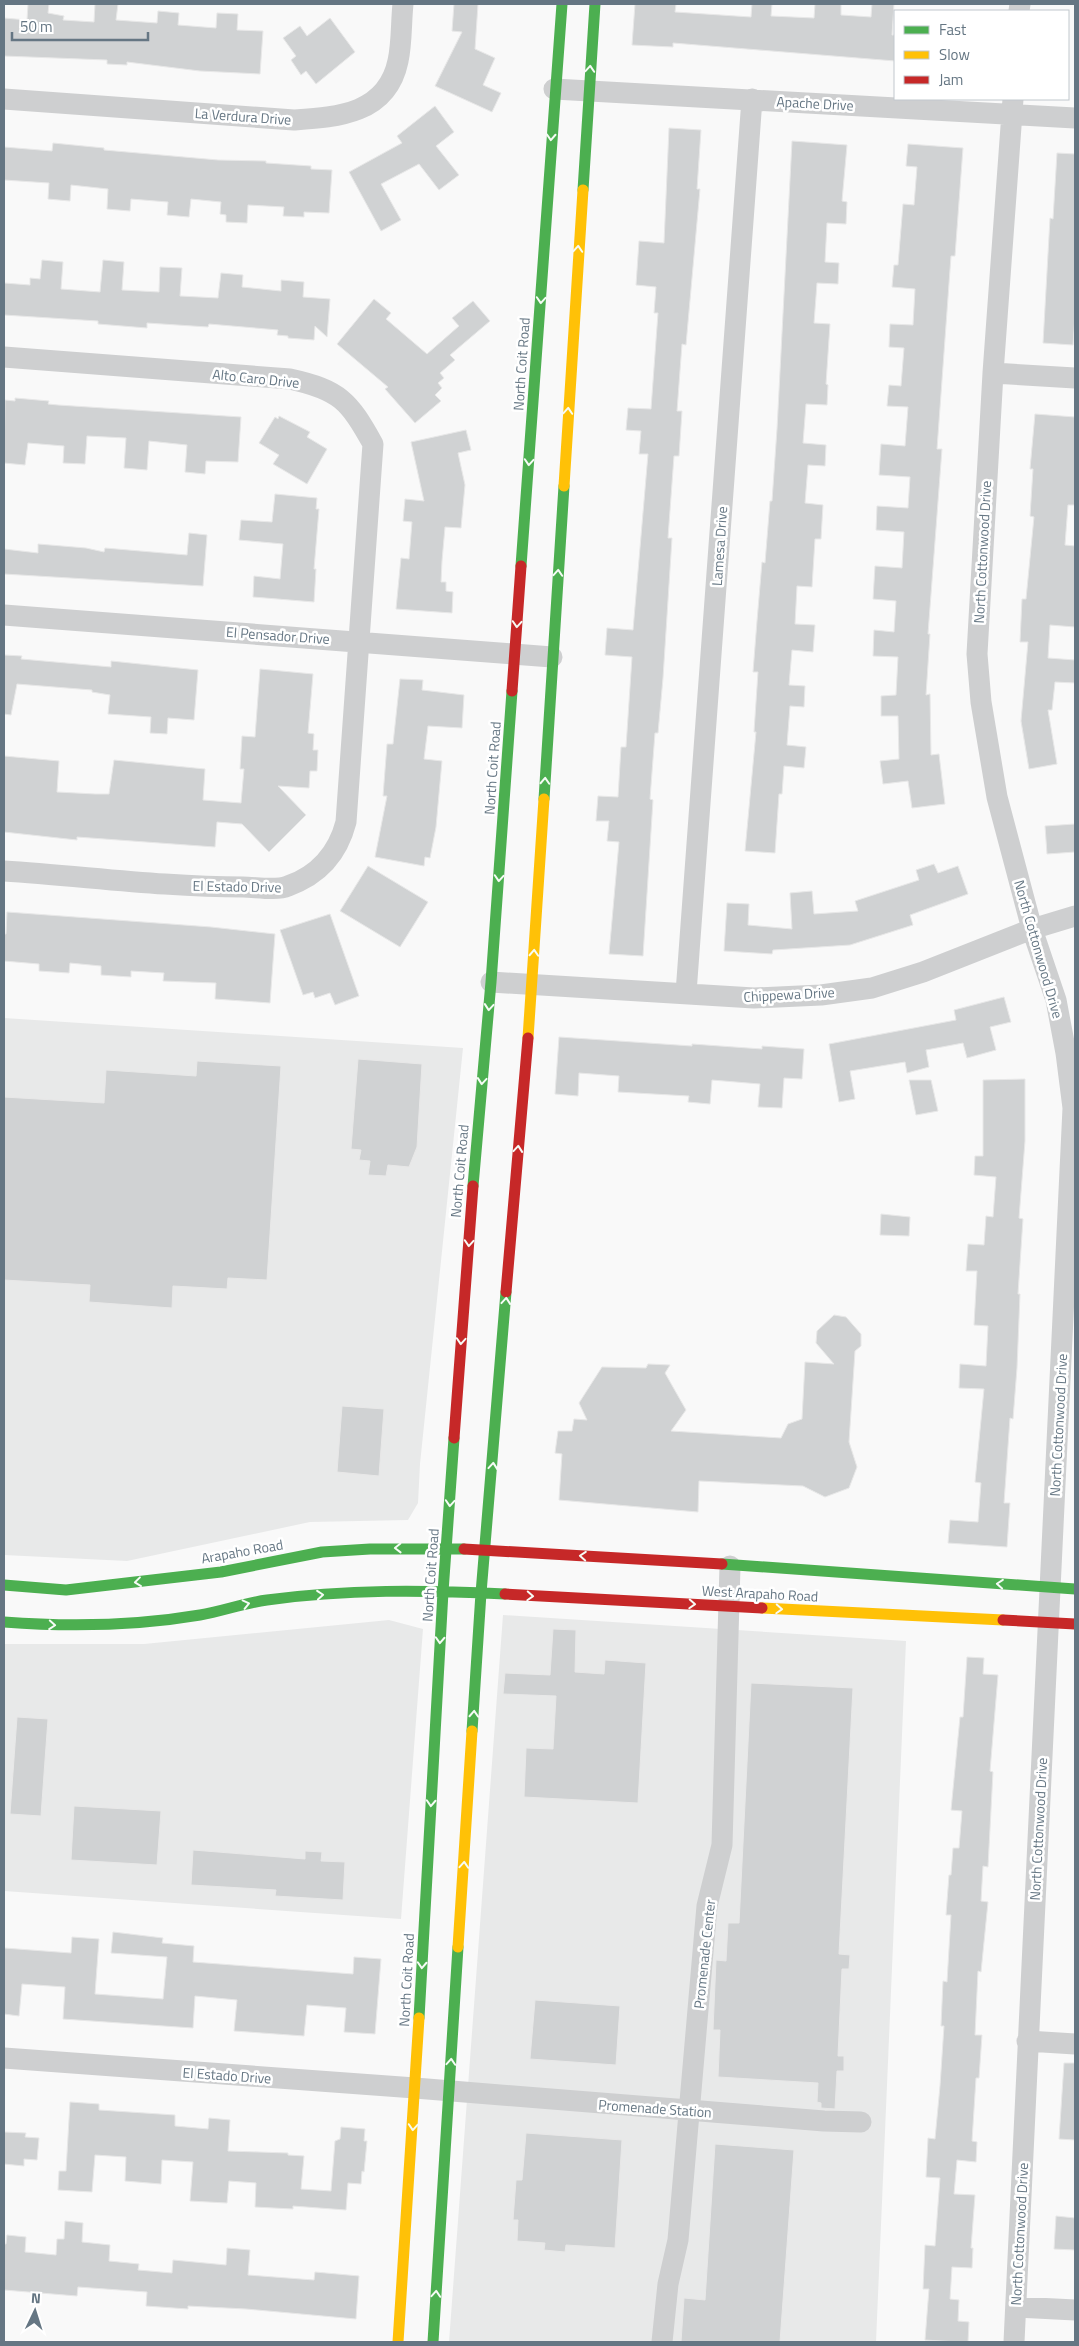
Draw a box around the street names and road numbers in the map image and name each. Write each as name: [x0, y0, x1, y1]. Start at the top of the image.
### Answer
street label: Apache Drive: [776, 90, 854, 116]
street label: La Verdura Drive: [194, 102, 292, 130]
street label: North Coit Road: [507, 317, 535, 411]
street label: Alto Caro Drive: [211, 363, 301, 393]
street label: North Cottonwood Drive: [968, 480, 996, 624]
street label: Lamesa Drive: [706, 506, 732, 586]
street label: El Pensador Drive: [226, 621, 330, 649]
street label: North Coit Road: [478, 721, 506, 815]
street label: El Estado Drive: [192, 875, 282, 897]
street label: North Cottonwood Drive: [1009, 877, 1069, 1021]
street label: Chippewa Drive: [743, 981, 835, 1007]
street label: North Coit Road: [444, 1124, 474, 1218]
street label: North Cottonwood Drive: [1044, 1353, 1072, 1497]
street label: North Coit Road: [416, 1528, 444, 1622]
street label: Arapaho Road: [199, 1533, 285, 1569]
street label: West Arapaho Road: [701, 1579, 819, 1607]
street label: North Cottonwood Drive: [1024, 1757, 1052, 1901]
street label: Promenade Center: [688, 1898, 720, 2010]
street label: North Coit Road: [393, 1933, 419, 2027]
street label: El Estado Drive: [182, 2061, 272, 2089]
street label: Promenade Station: [598, 2094, 712, 2122]
street label: North Cottonwood Drive: [1005, 2162, 1033, 2306]

